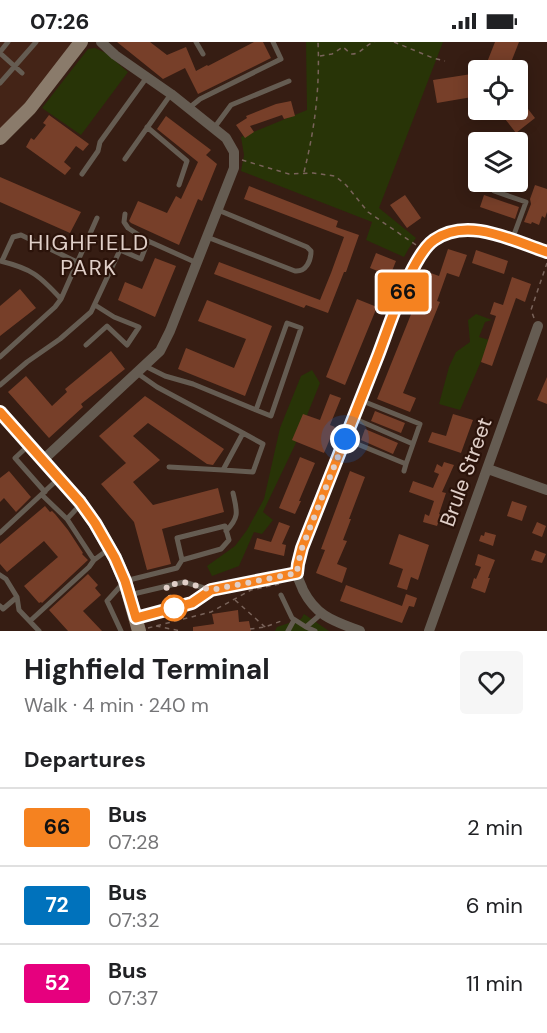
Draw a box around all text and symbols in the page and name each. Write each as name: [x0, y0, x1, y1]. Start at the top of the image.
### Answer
text: 07:26: [30, 7, 89, 36]
map controls: [468, 60, 528, 192]
button: locate: [468, 60, 528, 120]
button: layers: [468, 132, 528, 192]
district label: HIGHFIELD PARK: [28, 228, 150, 282]
line badge: 66: [376, 272, 430, 312]
text: 66: [390, 278, 416, 306]
street label: Brule Street: [433, 414, 499, 530]
your location: [330, 424, 360, 454]
unlabelled marker: [161, 595, 187, 621]
text: Highfield Terminal: [24, 651, 270, 688]
button: heart: [460, 651, 523, 714]
text: Walk · 4 min · 240 m: [24, 692, 209, 718]
text: Departures: [24, 745, 146, 774]
text: Bus: [108, 800, 147, 829]
text: 66: [44, 813, 70, 841]
text: 2 min: [467, 813, 523, 842]
text: 07:28: [108, 829, 159, 855]
text: Bus: [108, 878, 147, 907]
text: 72: [45, 891, 69, 919]
text: 6 min: [466, 891, 523, 920]
text: 07:32: [108, 907, 159, 933]
text: Bus: [108, 956, 147, 985]
text: 52: [44, 969, 70, 997]
text: 11 min: [466, 969, 523, 998]
text: 07:37: [108, 985, 158, 1011]

